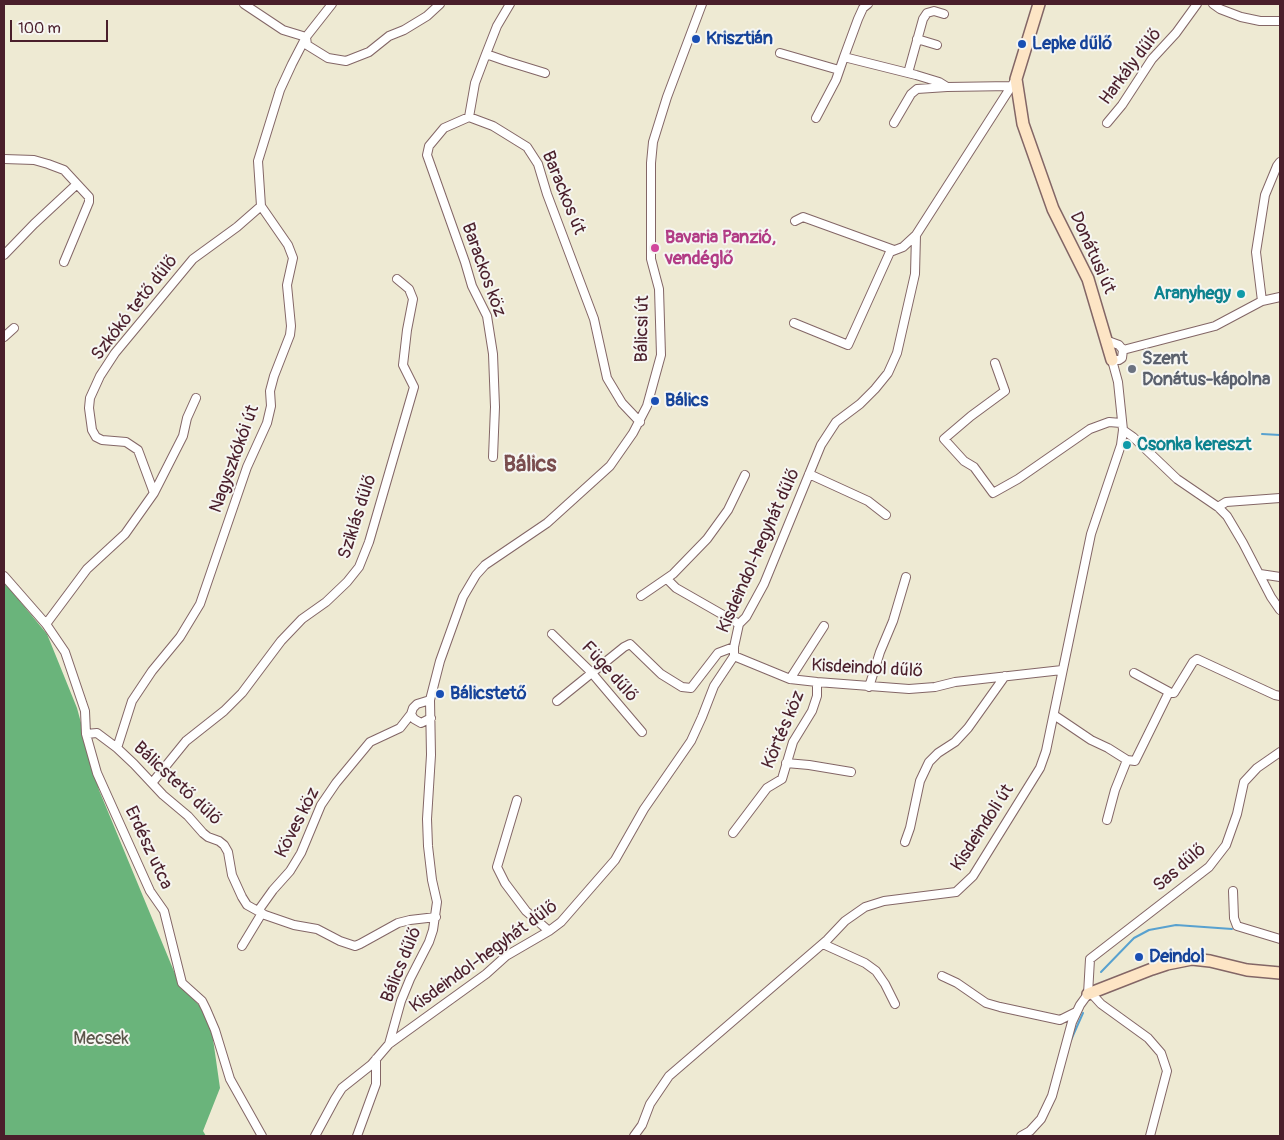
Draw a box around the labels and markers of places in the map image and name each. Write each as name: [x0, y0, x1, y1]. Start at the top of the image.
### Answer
place label: Krisztián: [706, 28, 773, 50]
marker: Krisztián: [690, 33, 702, 45]
place label: Lepke dűlő: [1032, 33, 1112, 55]
marker: Lepke dűlő: [1016, 38, 1028, 50]
place label: Bavaria Panzió, vendéglő: [665, 227, 776, 270]
marker: Bavaria Panzió, vendéglő: [649, 242, 661, 254]
place label: Aranyhegy: [1153, 283, 1231, 305]
marker: Aranyhegy: [1235, 288, 1247, 300]
place label: Szent Donátus-kápolna: [1142, 348, 1270, 390]
marker: Szent Donátus-kápolna: [1126, 363, 1138, 375]
place label: Bálics: [665, 390, 708, 412]
marker: Bálics: [649, 395, 661, 407]
place label: Csonka kereszt: [1137, 434, 1252, 456]
marker: Csonka kereszt: [1121, 439, 1133, 451]
place label: Bálicstető: [450, 683, 526, 705]
marker: Bálicstető: [434, 688, 446, 700]
place label: Deindol: [1149, 946, 1205, 968]
marker: Deindol: [1133, 951, 1145, 963]

